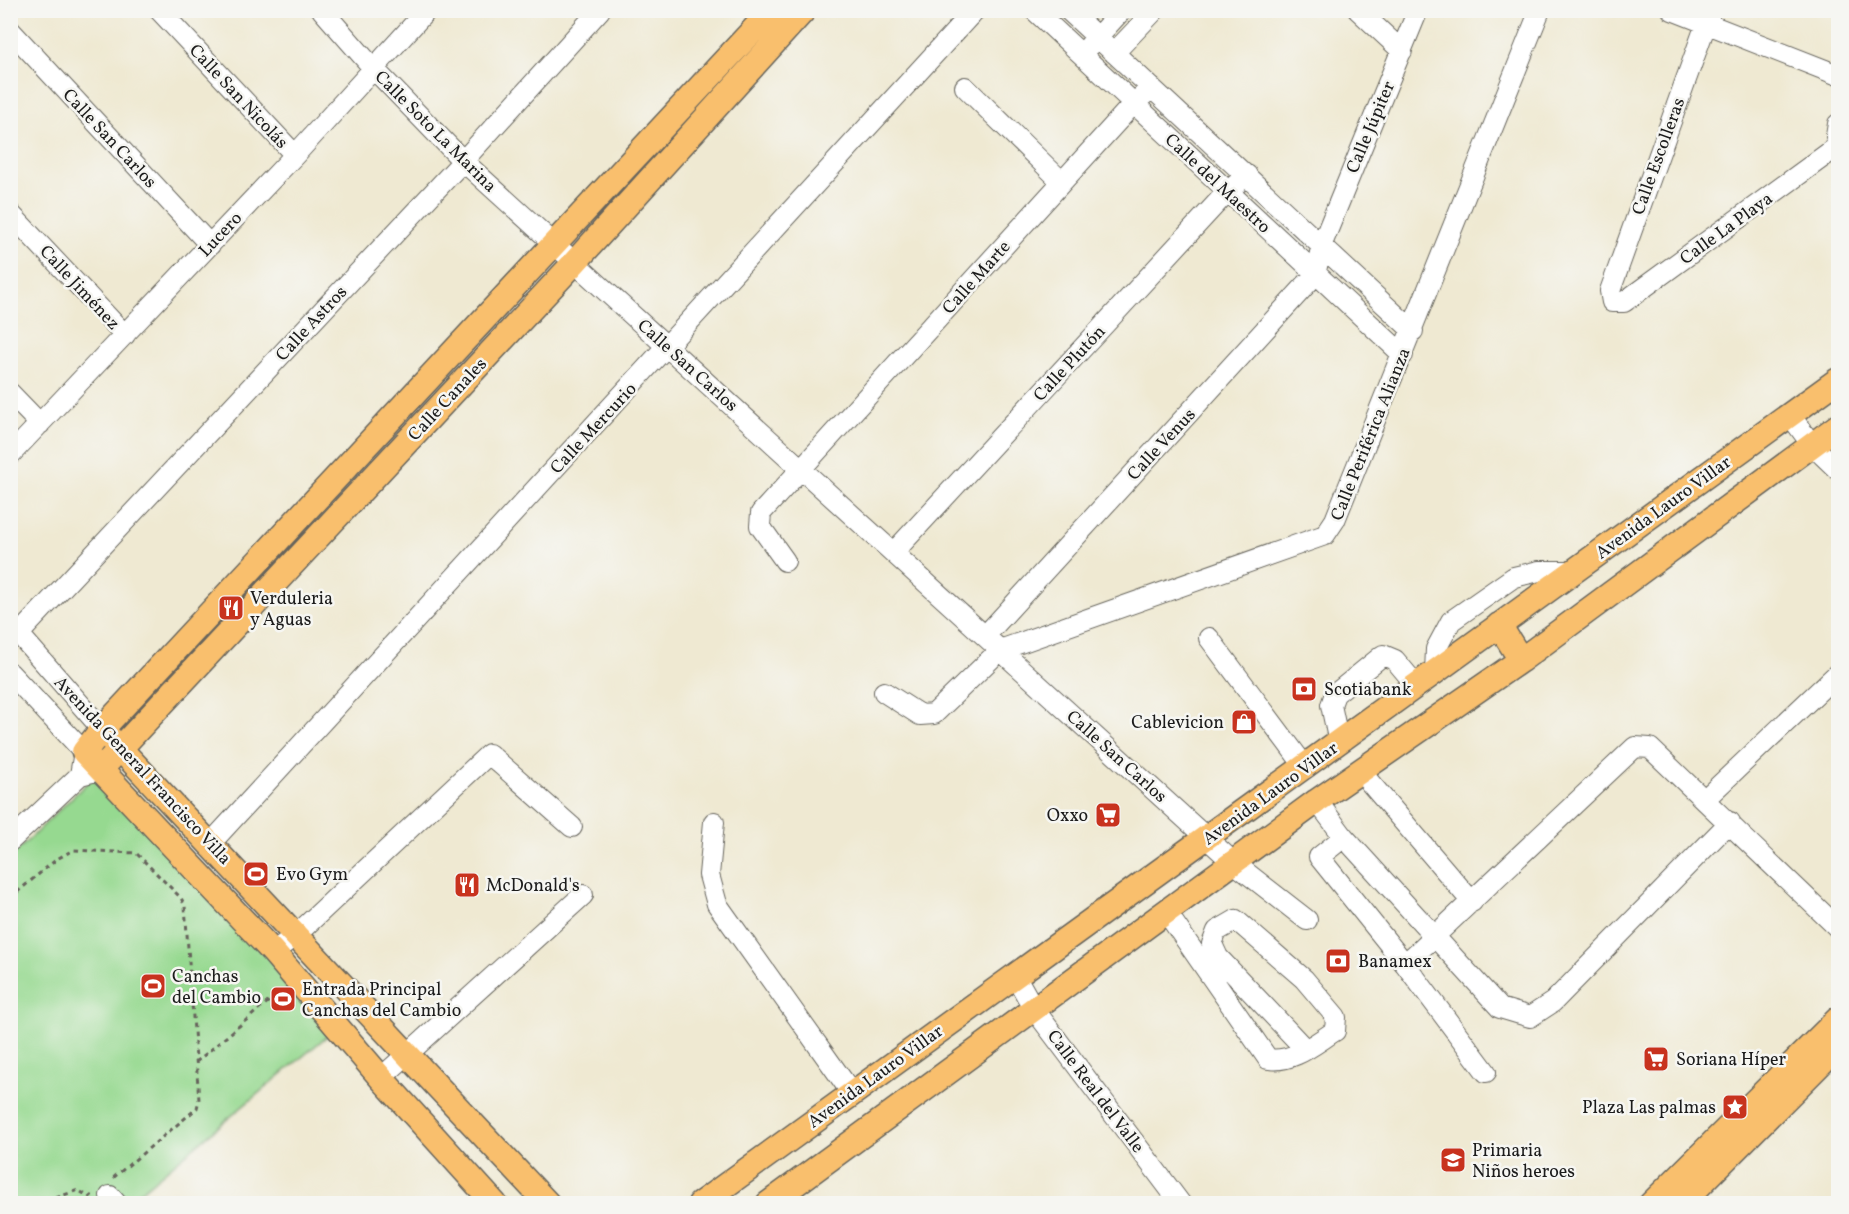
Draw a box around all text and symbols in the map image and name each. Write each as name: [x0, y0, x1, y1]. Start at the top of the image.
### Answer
street label: Calle San Nicolás: [183, 39, 293, 155]
street label: Calle Soto La Marina: [368, 65, 502, 199]
street label: Calle Júpiter: [1341, 77, 1402, 177]
street label: Calle San Carlos: [56, 84, 162, 194]
street label: Calle Escolleras: [1627, 94, 1692, 219]
street label: Calle del Maestro: [1158, 128, 1275, 240]
street label: Calle La Playa: [1675, 187, 1778, 271]
street label: Lucero: [194, 207, 249, 263]
street label: Calle Marte: [937, 236, 1017, 320]
street label: Calle Jiménez: [33, 240, 125, 336]
street label: Calle Astros: [271, 281, 354, 367]
street label: Calle San Carlos: [631, 314, 743, 418]
street label: Calle Plutón: [1028, 320, 1112, 408]
street label: Calle Periférica Alianza: [1325, 344, 1418, 525]
street label: Calle Canales: [403, 353, 493, 447]
street label: Calle Mercurio: [545, 378, 643, 480]
street label: Calle Venus: [1122, 403, 1202, 487]
street label: Avenida Lauro Villar: [1591, 450, 1737, 566]
place label: Verduleria y Aguas: [250, 587, 333, 633]
restaurant icon: Verduleria y Aguas: [216, 593, 246, 623]
street label: Avenida General Francisco Villa: [47, 671, 236, 871]
bank icon: Scotiabank: [1289, 674, 1319, 704]
place label: Scotiabank: [1324, 678, 1412, 703]
street label: Calle San Carlos: [1060, 705, 1172, 809]
shop icon: Cablevicion: [1229, 707, 1259, 737]
place label: Cablevicion: [1131, 711, 1224, 736]
street label: Avenida Lauro Villar: [1198, 736, 1344, 852]
supermarket icon: Oxxo: [1093, 800, 1123, 830]
place label: Oxxo: [1047, 804, 1088, 829]
sports icon: Evo Gym: [241, 859, 271, 889]
place label: Evo Gym: [276, 863, 348, 888]
restaurant icon: McDonald's: [452, 870, 482, 900]
place label: McDonald's: [486, 874, 580, 899]
bank icon: Banamex: [1323, 946, 1353, 976]
place label: Banamex: [1358, 950, 1432, 975]
place label: Canchas del Cambio: [172, 965, 261, 1011]
sports icon: Canchas del Cambio: [138, 971, 168, 1001]
place label: Entrada Principal Canchas del Cambio: [302, 978, 461, 1024]
sports icon: Entrada Principal Canchas del Cambio: [268, 984, 298, 1014]
street label: Avenida Lauro Villar: [803, 1019, 949, 1135]
street label: Calle Real del Valle: [1040, 1025, 1149, 1159]
supermarket icon: Soriana Híper: [1641, 1044, 1671, 1074]
place label: Soriana Híper: [1676, 1048, 1787, 1073]
place icon: Plaza Las palmas: [1720, 1092, 1750, 1122]
place label: Plaza Las palmas: [1582, 1096, 1716, 1121]
place label: Primaria Niños heroes: [1472, 1139, 1575, 1185]
school or university icon: Primaria Niños heroes: [1438, 1145, 1468, 1175]

